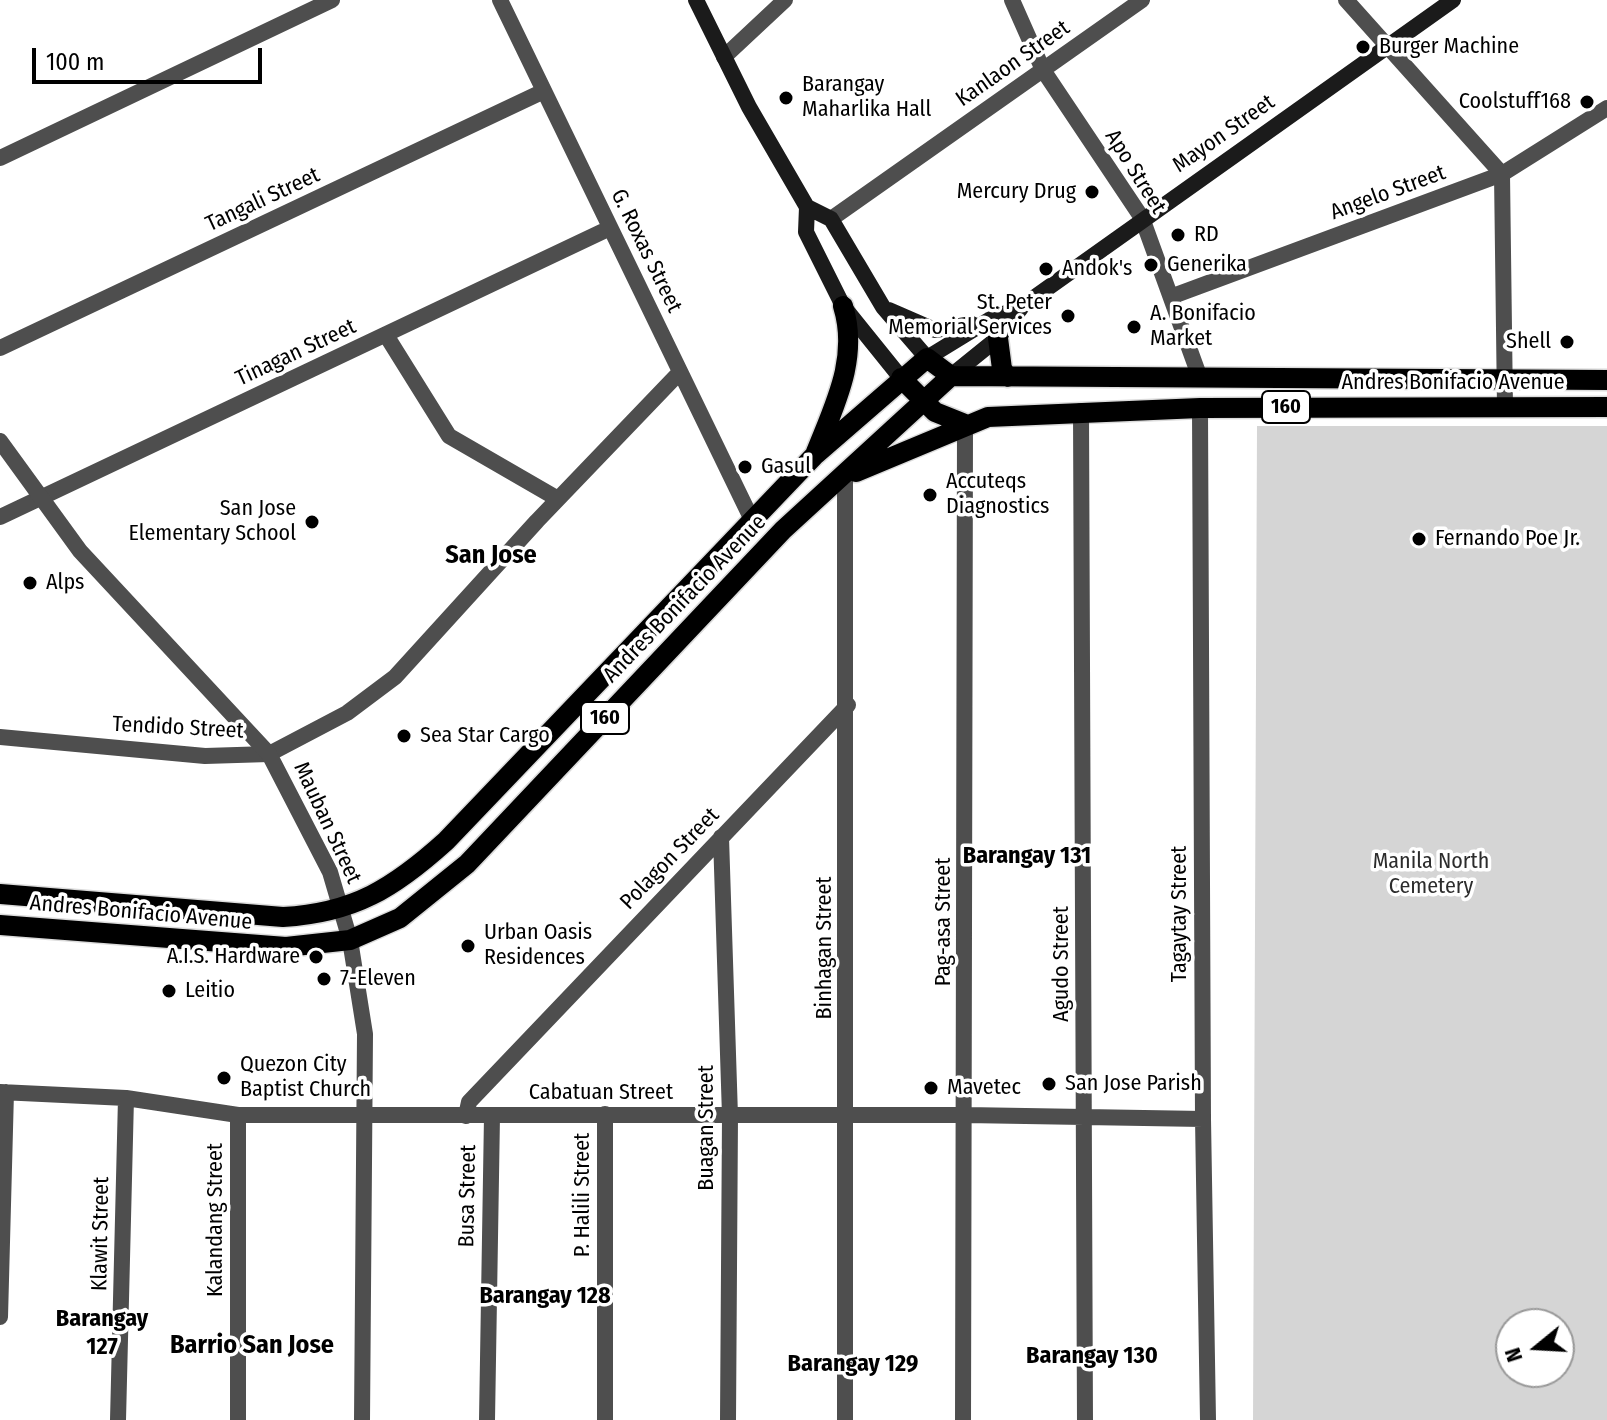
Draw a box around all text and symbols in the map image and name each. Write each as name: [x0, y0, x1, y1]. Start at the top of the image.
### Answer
street label: Kanlaon Street: [951, 15, 1075, 113]
scale bar: [36, 32, 266, 82]
place label: Burger Machine: [1379, 34, 1519, 60]
marker: Burger Machine: [1354, 38, 1372, 56]
text: 100 m: [46, 48, 104, 76]
place label: Barangay Maharlika Hall: [802, 72, 931, 124]
marker: Barangay Maharlika Hall: [777, 89, 795, 107]
street label: Mayon Street: [1168, 89, 1280, 179]
place label: Coolstuff168: [1459, 89, 1571, 115]
marker: Coolstuff168: [1578, 93, 1596, 111]
street label: Apo Street: [1099, 125, 1171, 219]
street label: Angelo Street: [1327, 160, 1449, 226]
street label: Tangali Street: [202, 162, 324, 238]
place label: Mercury Drug: [957, 179, 1076, 205]
marker: Mercury Drug: [1083, 183, 1101, 201]
street label: G. Roxas Street: [605, 185, 687, 317]
place label: RD: [1194, 222, 1219, 248]
marker: RD: [1169, 226, 1187, 244]
place label: Generika: [1167, 252, 1247, 278]
place label: Andok's: [1062, 256, 1132, 282]
marker: Generika: [1142, 256, 1160, 274]
marker: Andok's: [1037, 260, 1055, 278]
place label: St. Peter Memorial Services: [888, 290, 1052, 342]
place label: A. Bonifacio Market: [1150, 301, 1256, 352]
marker: St. Peter Memorial Services: [1059, 307, 1077, 325]
street label: Tinagan Street: [232, 314, 360, 392]
marker: A. Bonifacio Market: [1125, 318, 1143, 336]
place label: Shell: [1506, 329, 1551, 355]
marker: Shell: [1558, 333, 1576, 351]
street label: Andres Bonifacio Avenue: [1341, 370, 1565, 396]
road number: 160: [1262, 391, 1310, 423]
place label: Gasul: [761, 454, 811, 480]
marker: Gasul: [736, 458, 754, 476]
place label: Accuteqs Diagnostics: [946, 469, 1049, 520]
marker: Accuteqs Diagnostics: [921, 486, 939, 504]
place label: San Jose Elementary School: [129, 496, 296, 548]
street label: Andres Bonifacio Avenue: [598, 510, 772, 688]
marker: San Jose Elementary School: [303, 513, 321, 531]
place label: Fernando Poe Jr.: [1435, 526, 1580, 552]
marker: Fernando Poe Jr.: [1410, 530, 1428, 548]
district label: San Jose: [445, 540, 537, 572]
place label: Alps: [46, 570, 84, 596]
marker: Alps: [21, 574, 39, 592]
road number: 160: [581, 702, 629, 734]
street label: Tendido Street: [112, 711, 244, 745]
place label: Sea Star Cargo: [420, 723, 550, 749]
marker: Sea Star Cargo: [395, 727, 413, 745]
street label: Mauban Street: [287, 758, 367, 888]
street label: Polagon Street: [615, 803, 725, 915]
district label: Barangay 131: [963, 842, 1091, 870]
street label: Tagaytay Street: [1167, 846, 1193, 982]
park label: Manila North Cemetery: [1373, 849, 1489, 900]
street label: Pag-asa Street: [931, 858, 957, 986]
street label: Binhagan Street: [812, 877, 838, 1019]
street label: Andres Bonifacio Avenue: [29, 890, 253, 936]
street label: Agudo Street: [1049, 906, 1075, 1022]
place label: Urban Oasis Residences: [484, 920, 592, 972]
marker: Urban Oasis Residences: [459, 937, 477, 955]
place label: A.I.S. Hardware: [167, 944, 300, 970]
marker: A.I.S. Hardware: [307, 948, 325, 966]
place label: 7-Eleven: [340, 966, 416, 992]
marker: 7-Eleven: [315, 970, 333, 988]
place label: Leitio: [185, 978, 235, 1004]
marker: Leitio: [160, 982, 178, 1000]
place label: Quezon City Baptist Church: [240, 1052, 371, 1104]
street label: Buagan Street: [694, 1065, 720, 1191]
marker: Quezon City Baptist Church: [215, 1069, 233, 1087]
place label: San Jose Parish: [1065, 1071, 1202, 1097]
place label: Mavetec: [947, 1075, 1021, 1101]
marker: San Jose Parish: [1040, 1075, 1058, 1093]
marker: Mavetec: [922, 1079, 940, 1097]
street label: Cabatuan Street: [529, 1080, 673, 1106]
street label: P. Halili Street: [570, 1133, 596, 1257]
street label: Kalandang Street: [203, 1143, 229, 1297]
street label: Busa Street: [454, 1144, 482, 1248]
street label: Klawit Street: [87, 1177, 115, 1291]
district label: Barangay 128: [479, 1282, 611, 1310]
district label: Barangay 127: [56, 1305, 148, 1361]
north arrow: [1495, 1308, 1575, 1388]
district label: Barrio San Jose: [170, 1330, 334, 1362]
district label: Barangay 130: [1026, 1342, 1158, 1370]
text: N: [1499, 1345, 1528, 1365]
district label: Barangay 129: [788, 1350, 918, 1378]

